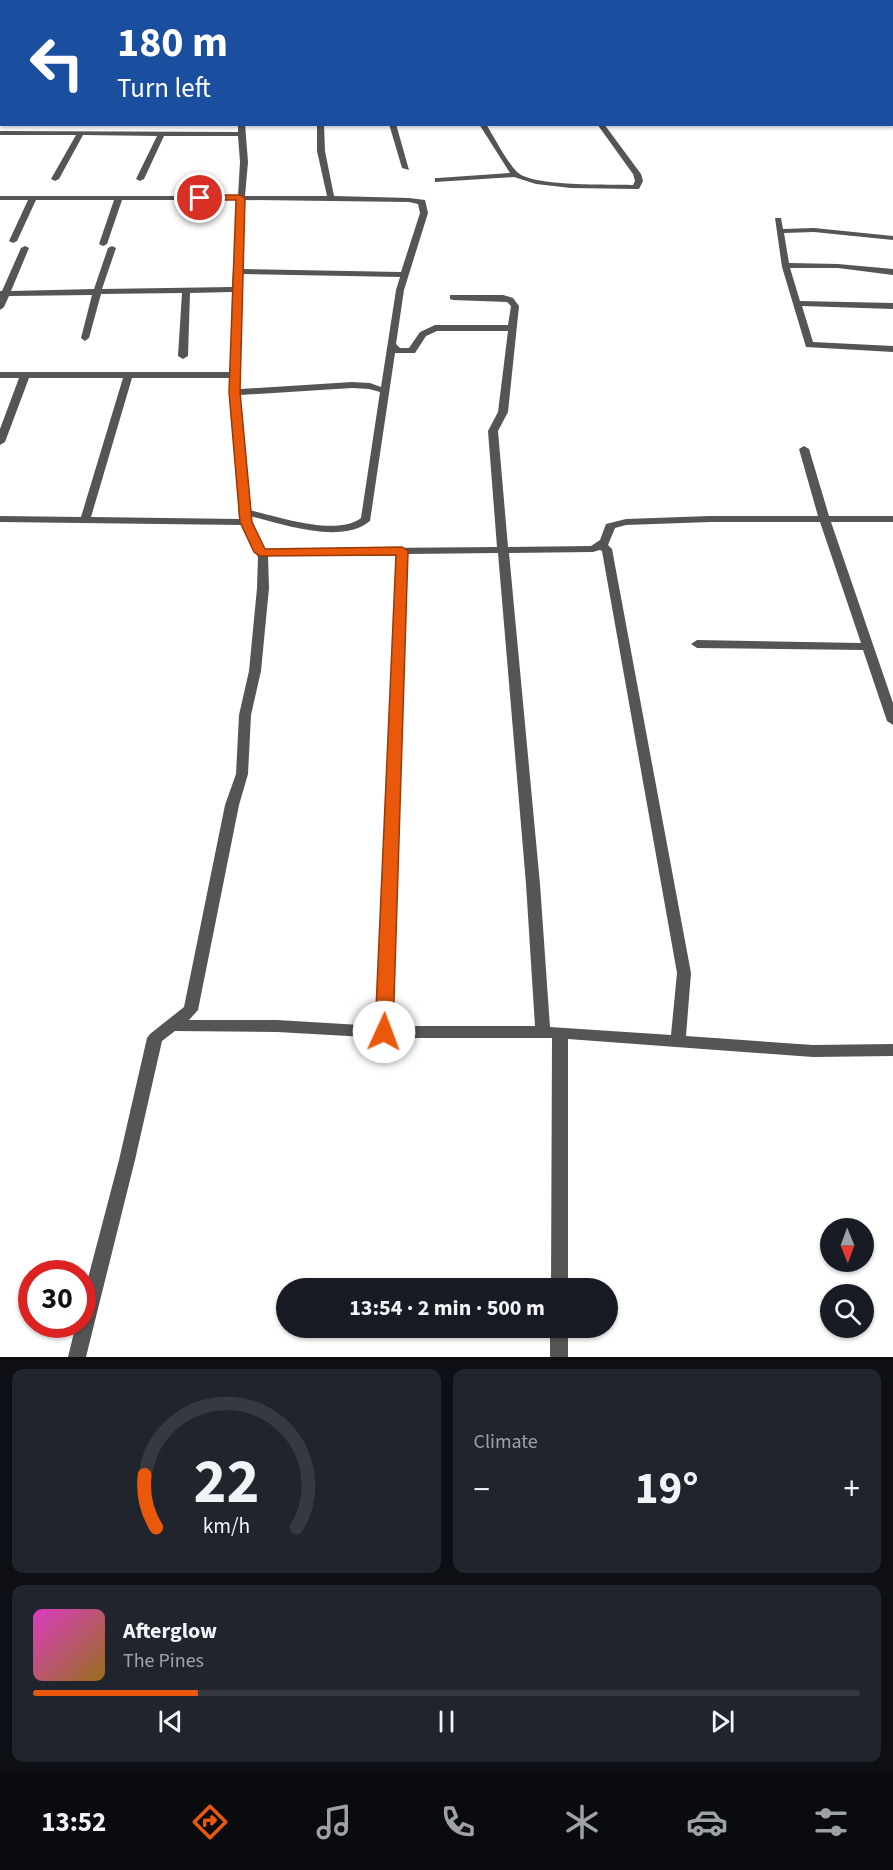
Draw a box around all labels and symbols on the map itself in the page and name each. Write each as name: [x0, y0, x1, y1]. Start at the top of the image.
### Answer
pin: [174, 172, 225, 223]
position arrow: [352, 1000, 416, 1064]
north arrow: [820, 1218, 874, 1272]
speed limit sign: 30: [18, 1260, 96, 1338]

